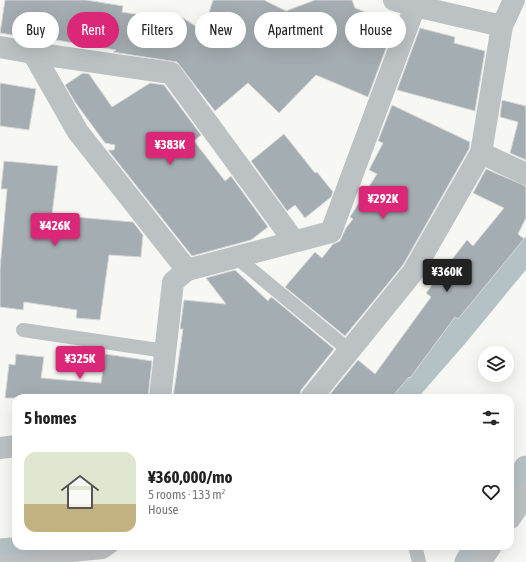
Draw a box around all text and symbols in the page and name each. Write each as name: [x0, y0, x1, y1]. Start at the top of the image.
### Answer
chip: Buy: [12, 12, 59, 48]
chip: Rent: [67, 12, 119, 48]
chip: Filters: [127, 12, 187, 48]
chip: New: [195, 12, 246, 48]
chip: Apartment: [254, 12, 337, 48]
chip: House: [345, 12, 406, 48]
pin: ¥383K: [142, 132, 198, 166]
text: ¥383K: [155, 137, 185, 152]
pin: ¥292K: [355, 186, 411, 220]
text: ¥292K: [368, 191, 398, 206]
pin: ¥426K: [27, 213, 83, 247]
text: ¥426K: [40, 218, 70, 233]
pin: ¥360K: [419, 259, 475, 293]
text: ¥360K: [432, 264, 462, 279]
pin: ¥325K: [52, 346, 108, 380]
map controls: [478, 346, 514, 382]
button: layers: [478, 346, 514, 382]
text: ¥325K: [65, 351, 95, 366]
icon: filters: [480, 407, 502, 429]
text: 5 homes: [24, 408, 77, 428]
text: ¥360,000/mo: [148, 467, 233, 487]
icon: home: [56, 468, 104, 516]
icon: heart: [480, 481, 502, 503]
text: 5 rooms · 133 m²: [148, 487, 225, 502]
text: House: [148, 502, 178, 517]

